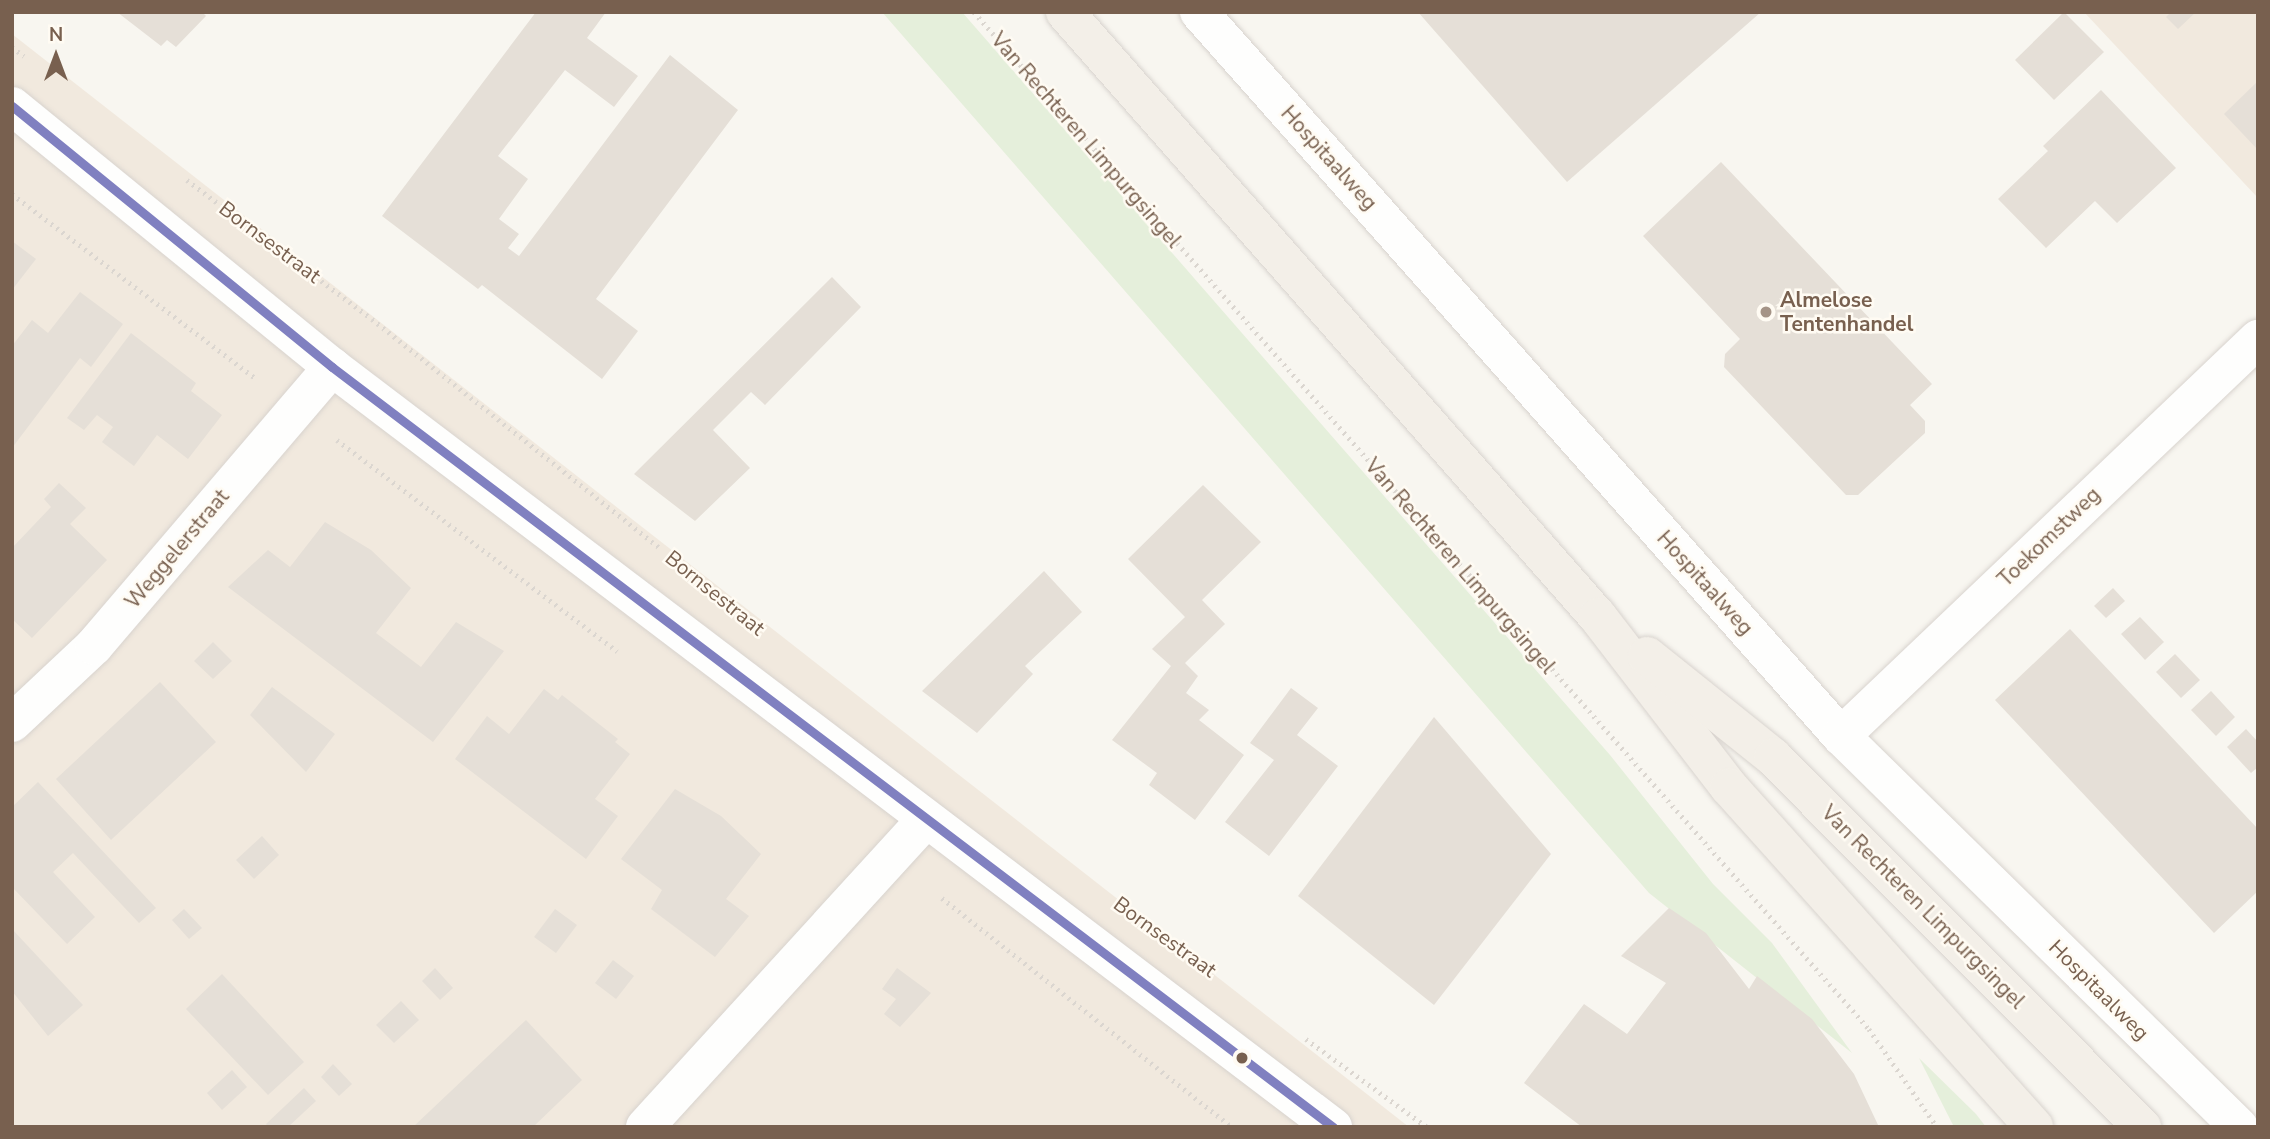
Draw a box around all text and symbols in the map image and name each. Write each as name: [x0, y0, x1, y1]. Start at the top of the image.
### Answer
north arrow: [21, 21, 91, 91]
text: N: [49, 22, 63, 48]
street label: Van Rechteren Limpurgsingel: [986, 27, 1186, 253]
street label: Hospitaalweg: [1276, 101, 1382, 215]
street label: Bornsestraat: [214, 196, 326, 288]
place label: Almelose Tentenhandel: [1780, 287, 1913, 337]
marker: Almelose Tentenhandel: [1758, 304, 1774, 320]
street label: Van Rechteren Limpurgsingel: [1360, 453, 1560, 679]
street label: Toekomstweg: [1993, 482, 2105, 592]
street label: Weggelerstraat: [120, 484, 234, 614]
street label: Hospitaalweg: [1652, 526, 1758, 640]
street label: Bornsestraat: [660, 545, 770, 641]
street label: Van Rechteren Limpurgsingel: [1816, 800, 2030, 1014]
street label: Bornsestraat: [1109, 891, 1221, 983]
street label: Hospitaalweg: [2044, 935, 2154, 1045]
unlabelled marker: [1235, 1051, 1249, 1065]

